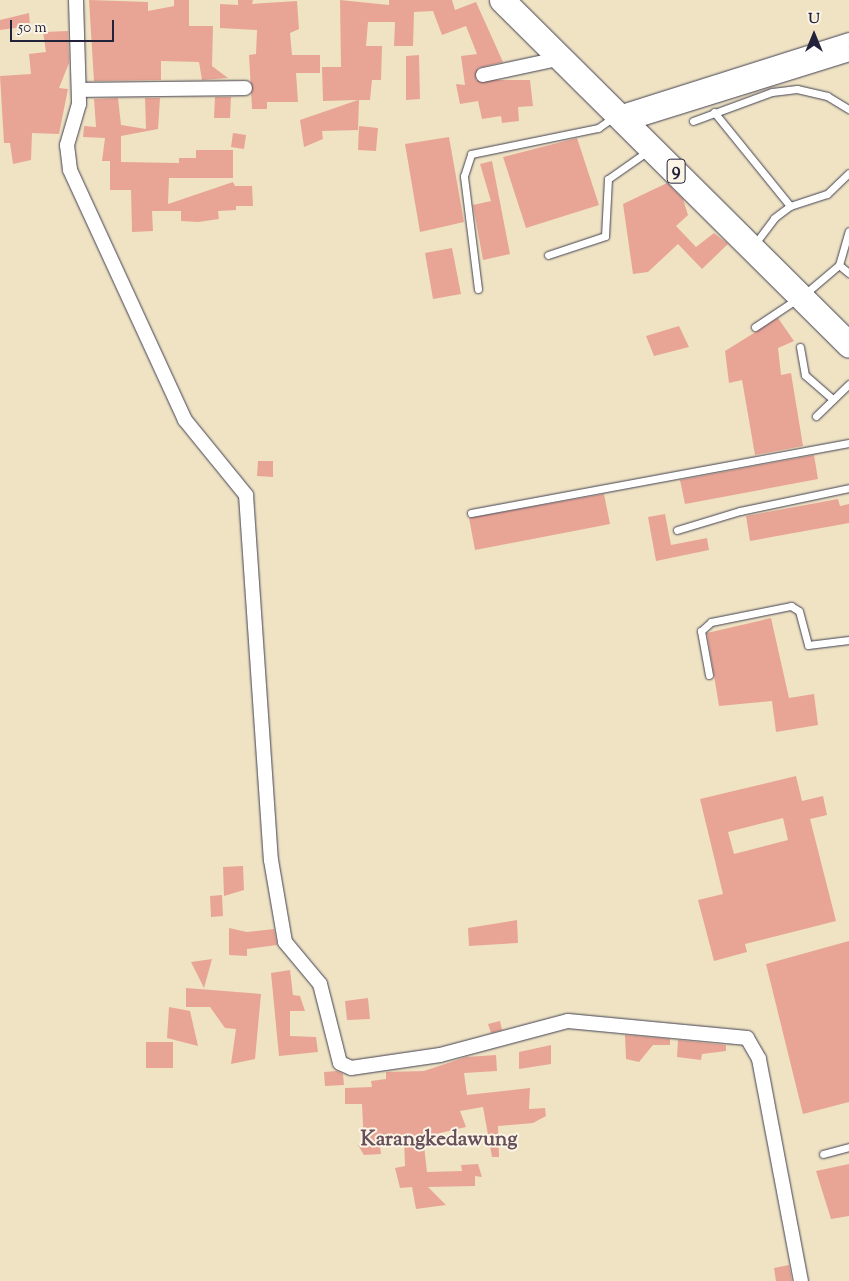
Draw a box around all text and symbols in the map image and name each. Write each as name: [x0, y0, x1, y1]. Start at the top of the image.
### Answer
scale bar: [12, 10, 116, 42]
north arrow: [789, 10, 839, 60]
text: U: [808, 10, 820, 30]
text: 50 m: [18, 18, 47, 39]
road number: 9: [666, 156, 686, 187]
district label: Karangkedawung: [361, 1127, 517, 1153]

